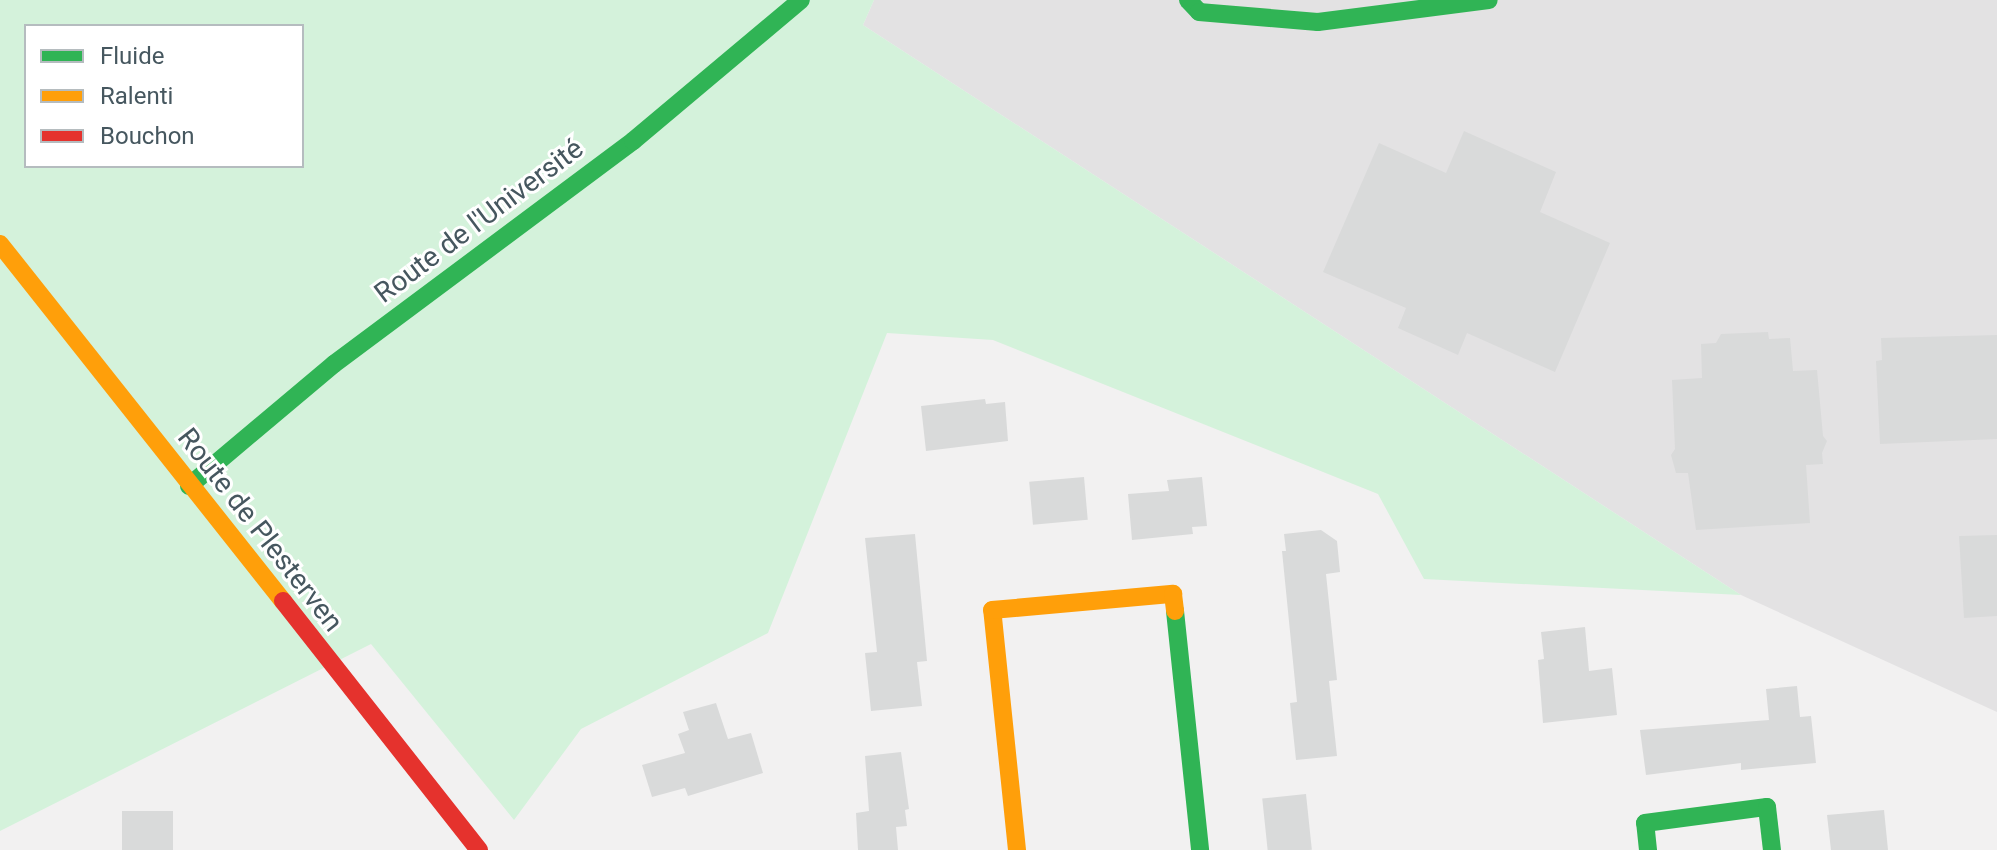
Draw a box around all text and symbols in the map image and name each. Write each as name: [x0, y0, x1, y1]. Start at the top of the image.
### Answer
legend: [24, 24, 304, 168]
text: Fluide: [100, 42, 164, 70]
text: Ralenti: [100, 82, 173, 110]
text: Bouchon: [100, 122, 195, 150]
street label: Route de l'Université: [368, 132, 590, 310]
street label: Route de Plesterven: [170, 422, 350, 638]

